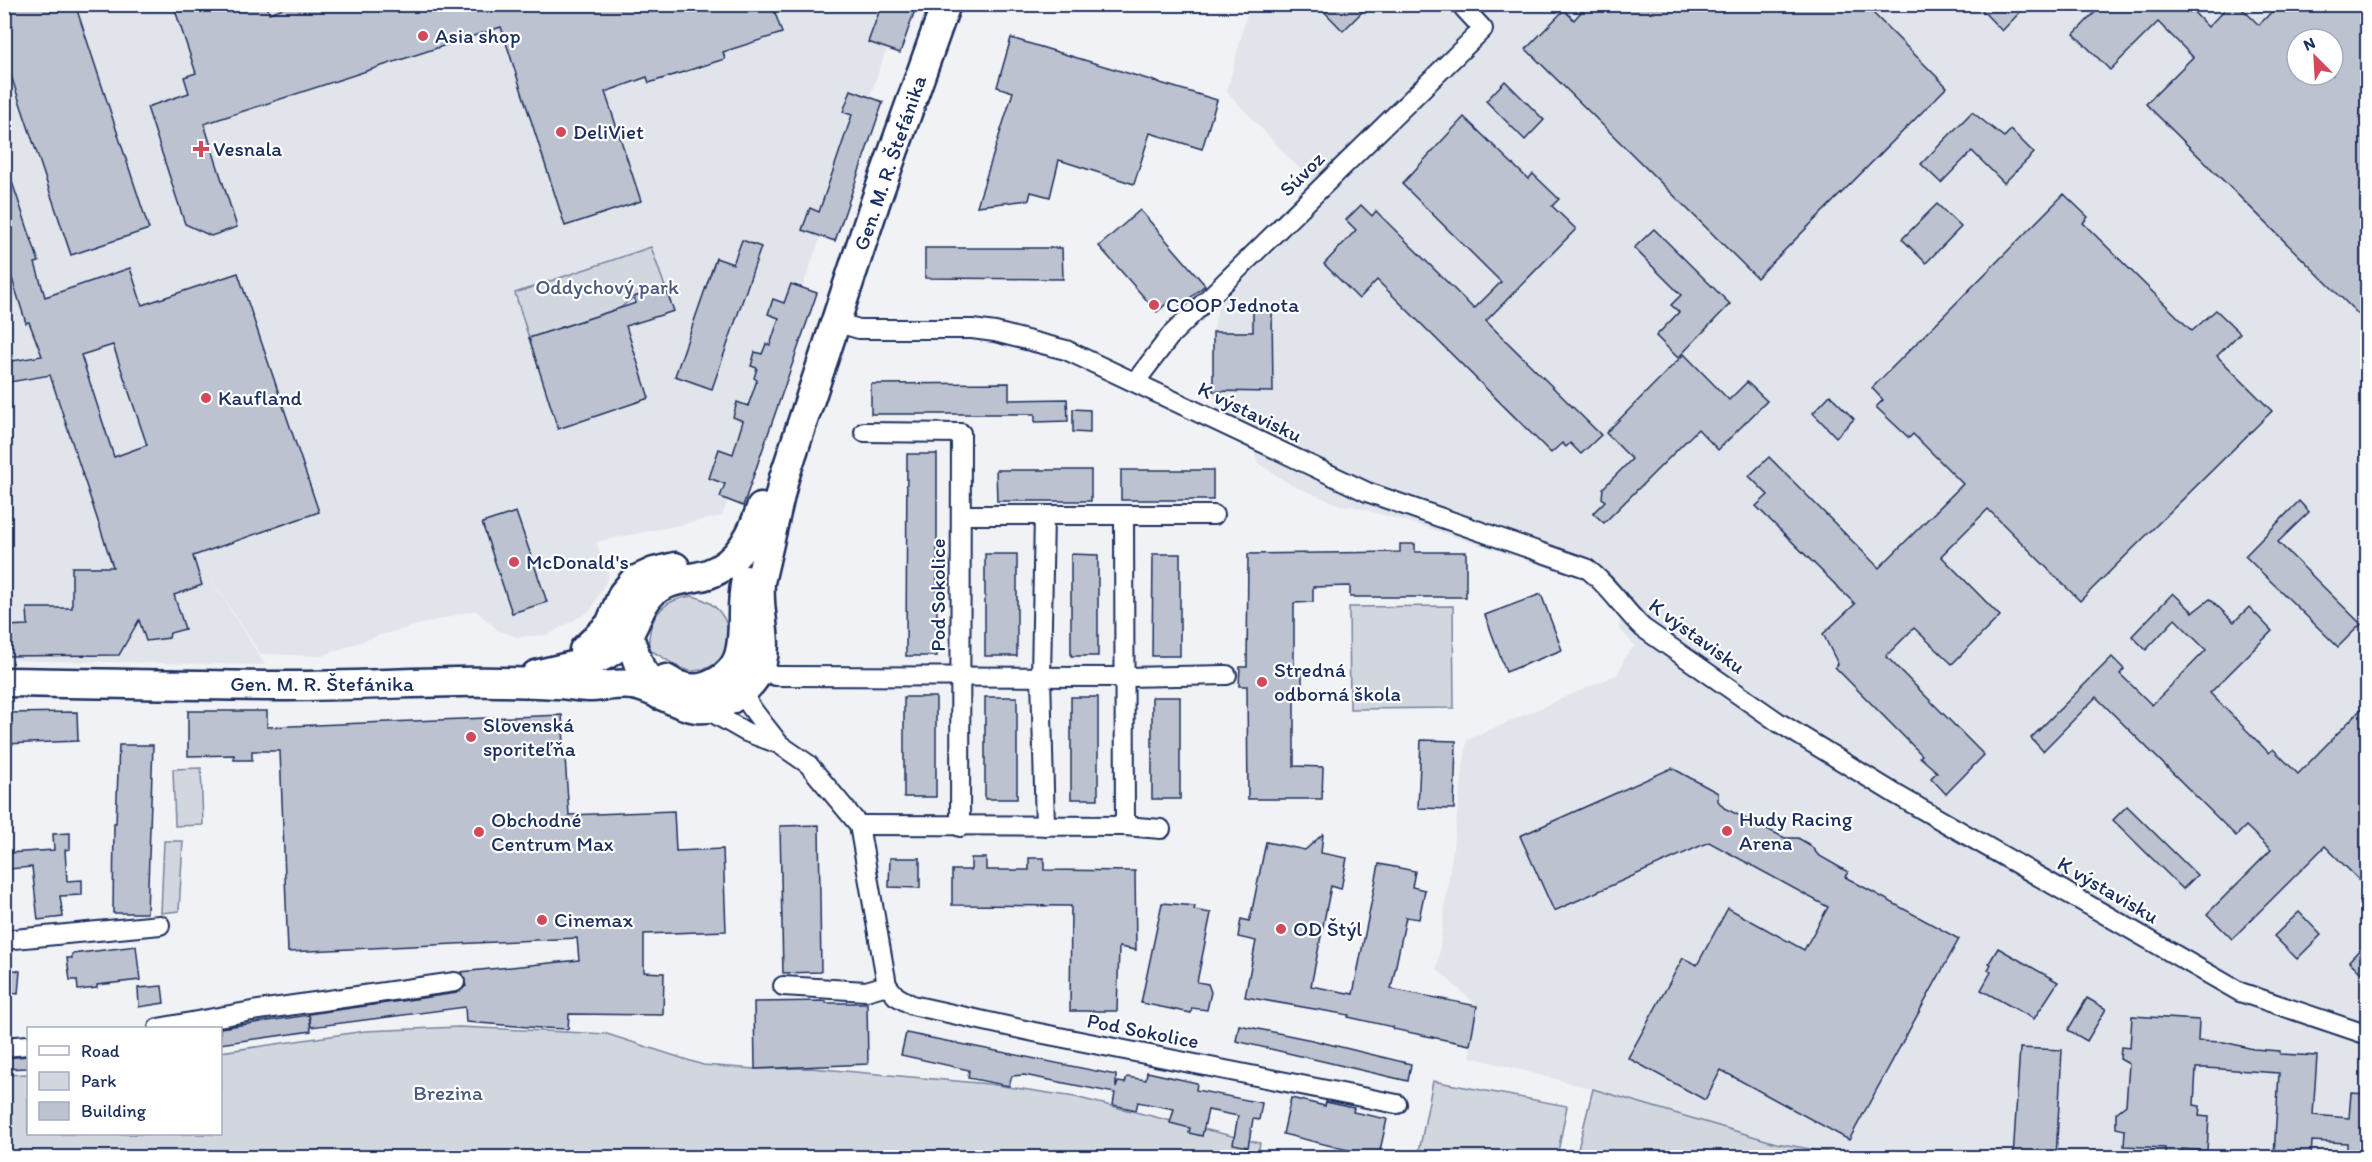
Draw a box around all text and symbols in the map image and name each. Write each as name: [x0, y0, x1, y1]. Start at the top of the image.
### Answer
place label: Asia shop: [435, 23, 521, 48]
north arrow: [2285, 27, 2345, 87]
marker: Asia shop: [416, 29, 430, 43]
text: N: [2300, 33, 2318, 55]
street label: Gen. M. R. Štefánika: [848, 72, 931, 254]
place label: DeliViet: [573, 119, 644, 144]
marker: DeliViet: [554, 125, 568, 139]
place label: Vesnala: [213, 136, 282, 161]
marker: Vesnala: [194, 142, 208, 156]
street label: Súvoz: [1274, 146, 1330, 201]
park label: Oddychový park: [535, 274, 679, 299]
place label: COOP Jednota: [1166, 292, 1299, 317]
marker: COOP Jednota: [1147, 298, 1161, 312]
street label: K výstavisku: [1194, 376, 1307, 448]
place label: Kaufland: [218, 385, 303, 410]
marker: Kaufland: [199, 391, 213, 405]
street label: Pod Sokolice: [925, 538, 950, 652]
place label: McDonald's: [526, 549, 629, 574]
marker: McDonald's: [507, 555, 521, 569]
street label: K výstavisku: [1644, 592, 1751, 679]
place label: Stredná odborná škola: [1274, 657, 1401, 706]
street label: Gen. M. R. Štefánika: [230, 671, 414, 696]
marker: Stredná odborná škola: [1255, 675, 1269, 689]
place label: Slovenská sporiteľňa: [483, 712, 576, 761]
marker: Slovenská sporiteľňa: [464, 730, 478, 744]
place label: Hudy Racing Arena: [1739, 806, 1853, 855]
place label: Obchodné Centrum Max: [491, 807, 614, 856]
marker: Hudy Racing Arena: [1720, 824, 1734, 838]
marker: Obchodné Centrum Max: [472, 825, 486, 839]
street label: K výstavisku: [2053, 851, 2164, 929]
place label: Cinemax: [554, 907, 634, 932]
marker: Cinemax: [535, 913, 549, 927]
place label: OD Štýl: [1293, 916, 1362, 941]
marker: OD Štýl: [1274, 922, 1288, 936]
street label: Pod Sokolice: [1085, 1007, 1201, 1054]
legend: [27, 1027, 222, 1135]
text: Road: [81, 1040, 120, 1062]
text: Park: [81, 1070, 116, 1092]
park label: Brezina: [413, 1080, 483, 1105]
text: Building: [81, 1100, 147, 1122]

